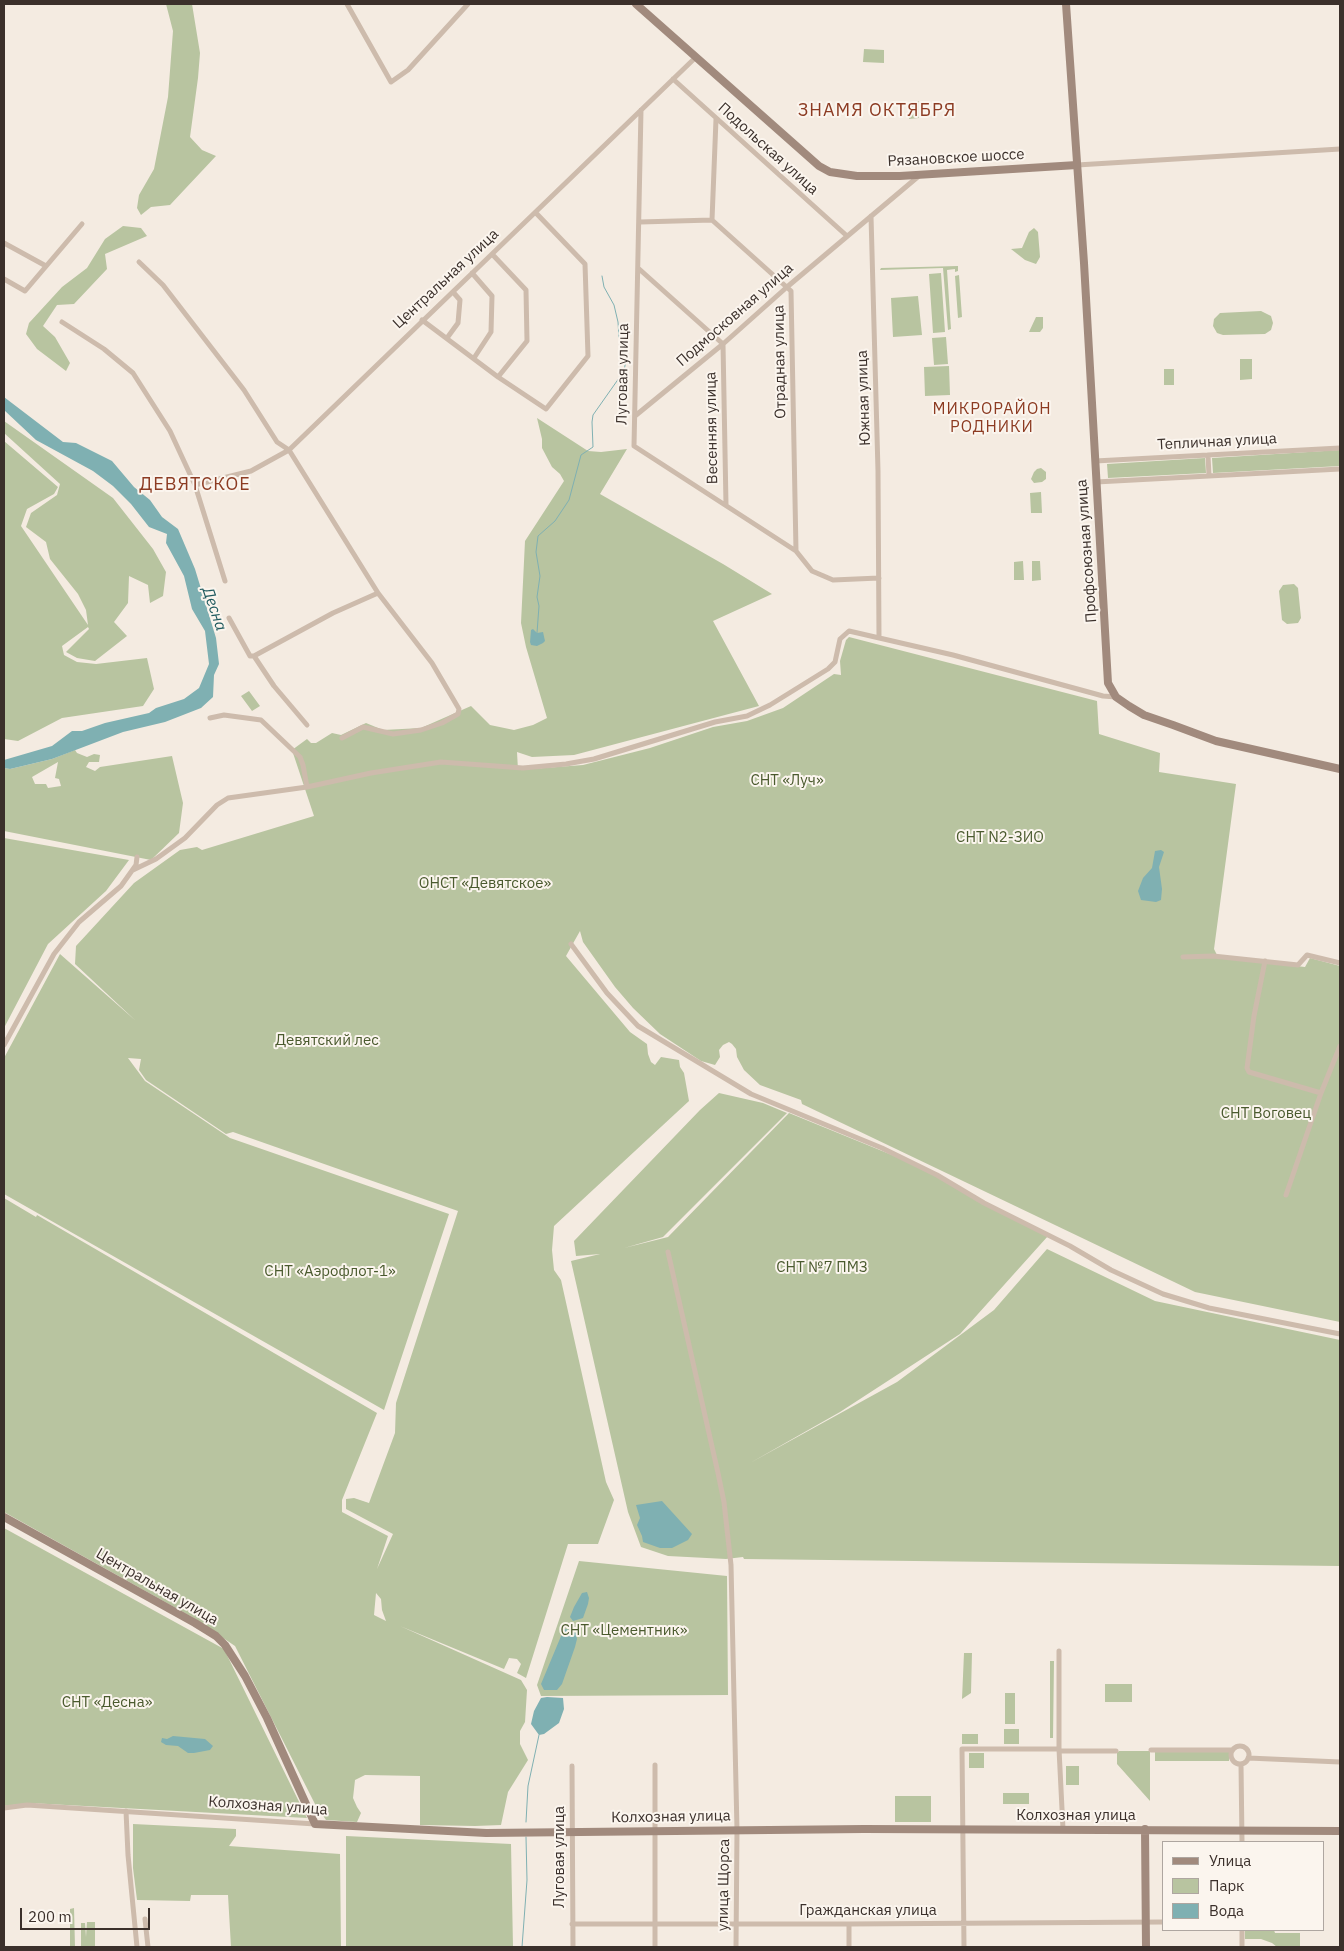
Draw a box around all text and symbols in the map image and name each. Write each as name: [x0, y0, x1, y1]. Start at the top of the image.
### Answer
street label: Подольская улица: [714, 99, 822, 199]
district label: ЗНАМЯ ОКТЯБРЯ: [796, 100, 958, 122]
street label: Рязановское шоссе: [887, 145, 1025, 171]
street label: Центральная улица: [389, 225, 503, 333]
street label: Подмосковная улица: [673, 259, 797, 371]
street label: Отрадная улица: [770, 305, 790, 419]
street label: Луговая улица: [613, 323, 633, 425]
street label: Южная улица: [853, 350, 875, 446]
street label: Весенняя улица: [702, 372, 722, 484]
district label: МИКРОРАЙОН РОДНИКИ: [931, 399, 1053, 437]
street label: Тепличная улица: [1157, 430, 1277, 454]
district label: ДЕВЯТСКОЕ: [138, 474, 252, 496]
street label: Профсоюзная улица: [1073, 479, 1101, 623]
water label: Десна: [198, 585, 230, 633]
park label: СНТ «Луч»: [750, 772, 824, 790]
park label: СНТ N2-ЗИО: [956, 829, 1044, 847]
park label: ОНСТ «Девятское»: [419, 875, 551, 893]
park label: Девятский лес: [275, 1032, 379, 1050]
park label: СНТ Воговец: [1221, 1105, 1311, 1123]
park label: СНТ №7 ПМЗ: [776, 1259, 868, 1277]
park label: СНТ «Аэрофлот-1»: [264, 1263, 396, 1281]
street label: Центральная улица: [93, 1545, 221, 1629]
park label: СНТ «Цементник»: [560, 1622, 688, 1640]
park label: СНТ «Десна»: [62, 1694, 152, 1712]
street label: Колхозная улица: [208, 1793, 328, 1819]
street label: Луговая улица: [551, 1806, 569, 1908]
street label: Колхозная улица: [611, 1807, 731, 1827]
street label: Колхозная улица: [1016, 1807, 1136, 1825]
street label: улица Щорса: [714, 1839, 734, 1931]
legend: [1162, 1841, 1324, 1931]
text: Улица: [1209, 1851, 1251, 1870]
text: Парк: [1209, 1876, 1244, 1895]
scale bar: [22, 1898, 152, 1930]
text: Вода: [1209, 1901, 1244, 1920]
street label: Гражданская улица: [799, 1902, 937, 1920]
text: 200 m: [28, 1907, 72, 1926]

